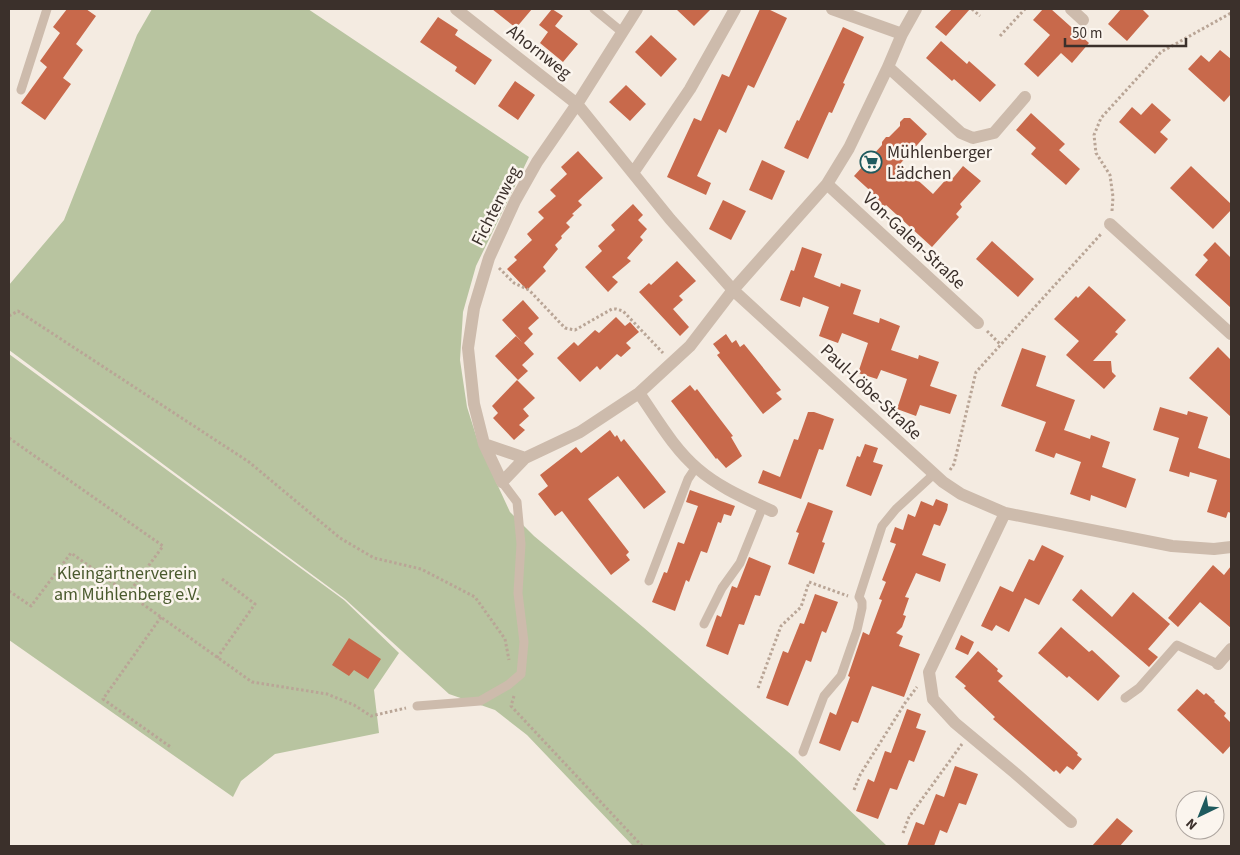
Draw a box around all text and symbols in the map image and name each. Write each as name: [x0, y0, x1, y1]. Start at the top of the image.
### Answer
scale bar: [1065, 15, 1186, 47]
street label: Ahornweg: [501, 19, 577, 85]
text: 50 m: [1072, 23, 1102, 44]
place label: Mühlenberger Lädchen: [887, 140, 993, 186]
supermarket icon: Mühlenberger Lädchen: [859, 150, 883, 174]
street label: Fichtenweg: [465, 162, 527, 250]
street label: Von-Galen-Straße: [857, 187, 971, 295]
street label: Paul-Löbe-Straße: [815, 338, 927, 446]
park label: Kleingärtnerverein am Mühlenberg e.V.: [54, 561, 200, 607]
north arrow: [1175, 790, 1225, 840]
text: N: [1182, 813, 1202, 834]

